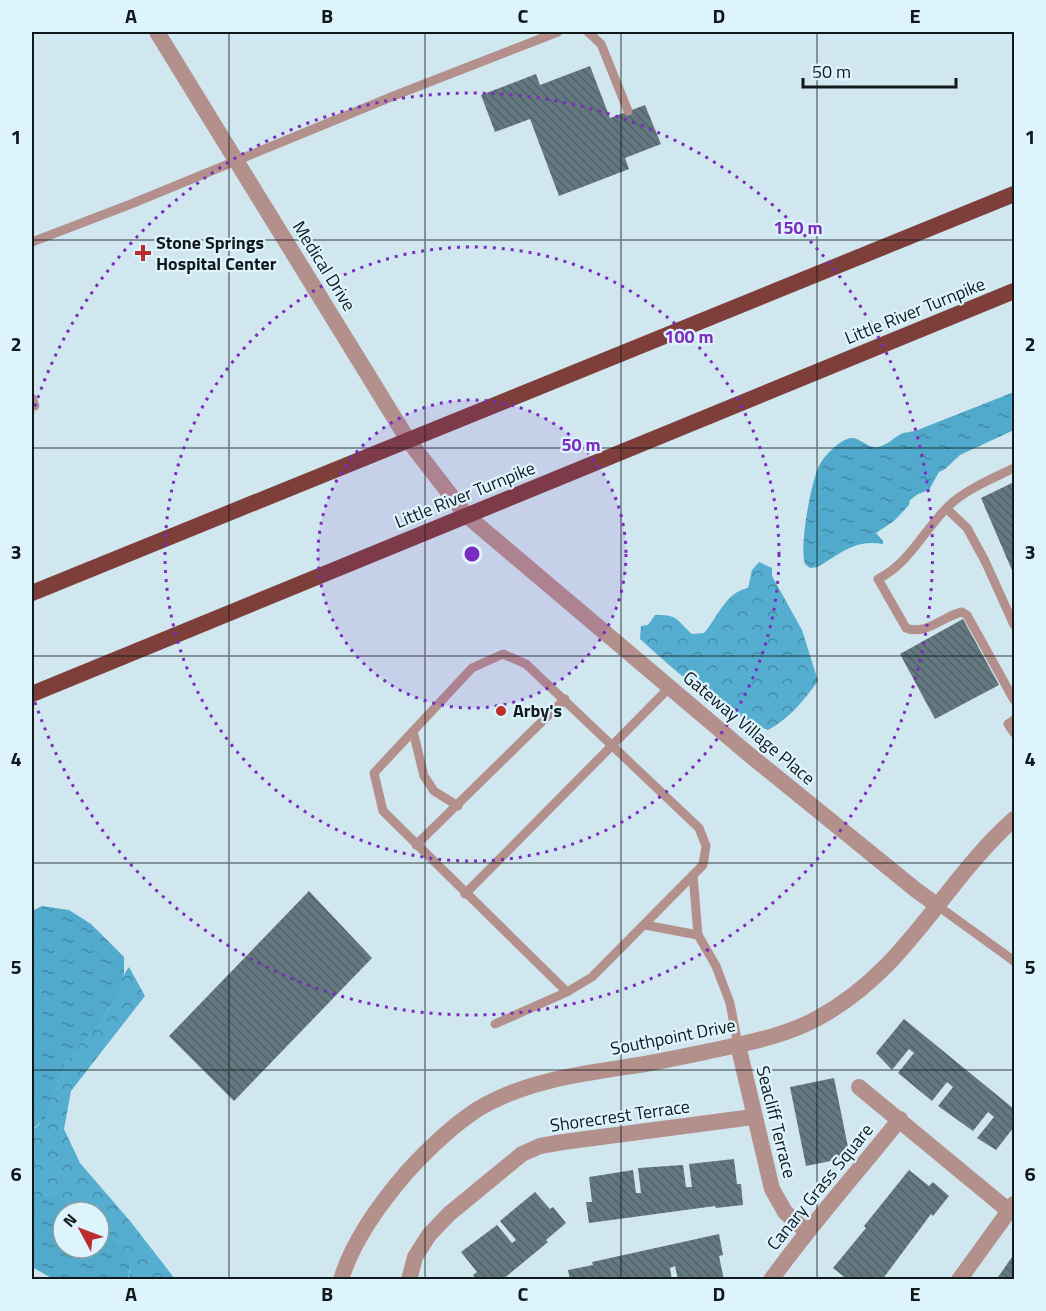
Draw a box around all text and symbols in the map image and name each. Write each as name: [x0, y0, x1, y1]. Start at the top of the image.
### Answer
text: A: [125, 0, 137, 31]
text: B: [321, 0, 333, 31]
text: C: [518, 0, 529, 31]
text: D: [713, 0, 725, 31]
text: E: [909, 0, 921, 31]
scale bar: [803, 51, 956, 89]
text: 50 m: [812, 58, 851, 85]
text: 1: [10, 121, 22, 152]
text: 1: [1024, 121, 1036, 152]
text: 150 m: [773, 214, 823, 241]
street label: Medical Drive: [286, 215, 363, 316]
place label: Stone Springs Hospital Center: [156, 229, 277, 277]
marker: Stone Springs Hospital Center: [134, 244, 152, 262]
street label: Little River Turnpike: [840, 270, 989, 351]
text: 100 m: [664, 323, 714, 350]
text: 2: [10, 328, 22, 359]
text: 2: [1024, 328, 1036, 359]
text: 50 m: [561, 431, 601, 458]
street label: Little River Turnpike: [390, 454, 539, 535]
text: 3: [10, 536, 22, 567]
text: 3: [1024, 536, 1036, 567]
centre of rings: [462, 544, 482, 564]
street label: Gateway Village Place: [677, 664, 821, 791]
place label: Arby's: [513, 697, 562, 724]
marker: Arby's: [494, 704, 508, 718]
text: 4: [10, 743, 22, 774]
text: 4: [1024, 743, 1036, 774]
text: 5: [10, 951, 22, 982]
text: 5: [1024, 951, 1036, 982]
street label: Southpoint Drive: [608, 1011, 738, 1062]
street label: Seacliff Terrace: [749, 1063, 803, 1181]
street label: Shorecrest Terrace: [548, 1092, 692, 1139]
street label: Canary Grass Square: [760, 1117, 879, 1256]
text: 6: [10, 1158, 22, 1189]
text: 6: [1024, 1158, 1036, 1189]
north arrow: [51, 1200, 111, 1260]
text: N: [57, 1208, 82, 1232]
text: A: [125, 1278, 137, 1309]
text: B: [321, 1278, 333, 1309]
text: C: [518, 1278, 529, 1309]
text: D: [713, 1278, 725, 1309]
text: E: [909, 1278, 921, 1309]

